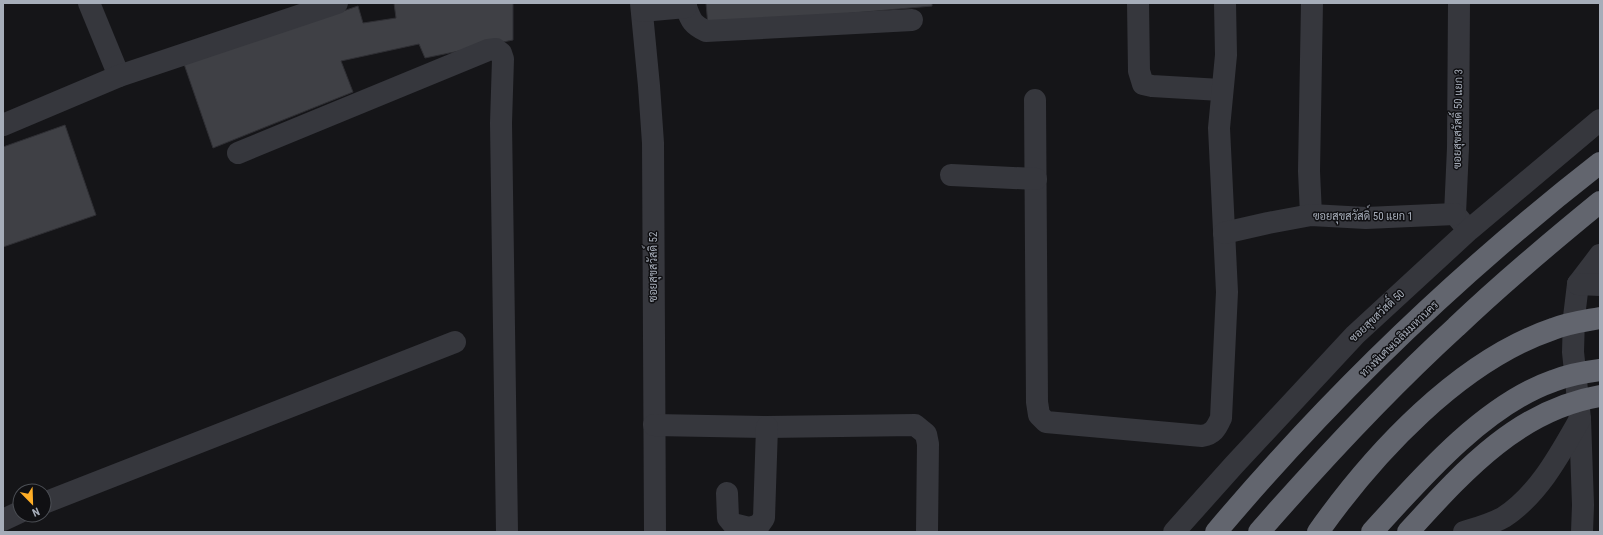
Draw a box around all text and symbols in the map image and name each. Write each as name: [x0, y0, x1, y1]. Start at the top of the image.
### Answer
street label: ฃอยสุขสวัสดิ์ 50 แยก 3: [1445, 69, 1467, 169]
street label: ฃอยสุขสวัสดิ์ 50 แยก 1: [1313, 204, 1413, 225]
street label: ซอยสุขสวัสดิ์ 52: [641, 232, 662, 302]
street label: ซอยสุขสวัสดิ์ 50: [1343, 283, 1409, 346]
street label: ทางพิเศษเฉลิมมหานคร: [1357, 298, 1441, 380]
north arrow: [12, 483, 52, 523]
text: N: [30, 504, 41, 519]

